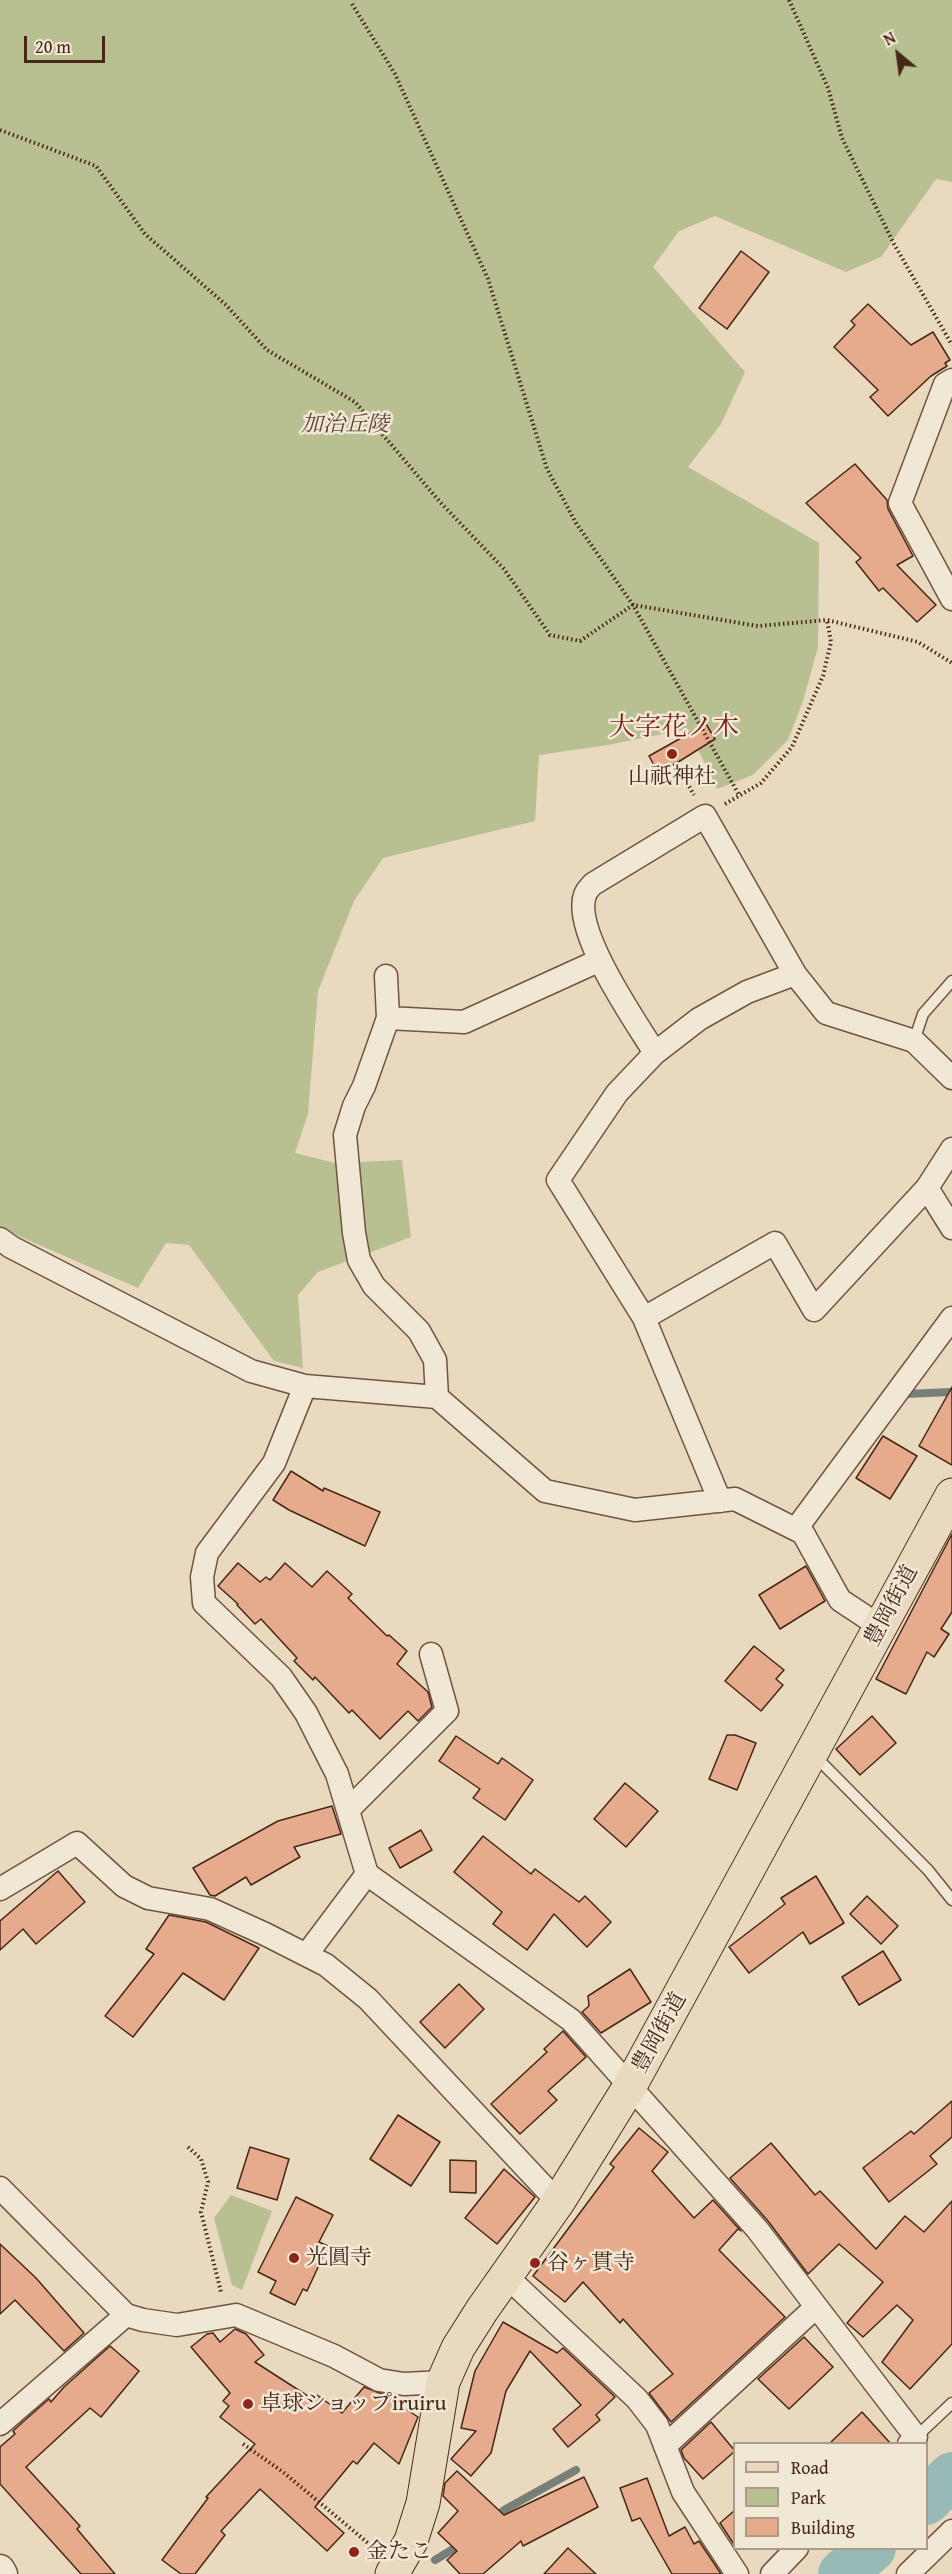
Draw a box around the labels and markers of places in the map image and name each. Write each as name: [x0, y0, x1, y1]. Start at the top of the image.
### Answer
marker: 山祇神社: [665, 747, 679, 761]
place label: 山祇神社: [628, 764, 716, 790]
place label: 光圓寺: [306, 2245, 372, 2271]
place label: 谷ヶ貫寺: [547, 2250, 635, 2276]
marker: 光圓寺: [287, 2251, 301, 2265]
marker: 谷ヶ貫寺: [528, 2256, 542, 2270]
place label: 卓球ショップiruiru: [260, 2391, 446, 2417]
marker: 卓球ショップiruiru: [241, 2397, 255, 2411]
place label: 金たこ: [366, 2539, 432, 2565]
marker: 金たこ: [347, 2545, 361, 2559]

